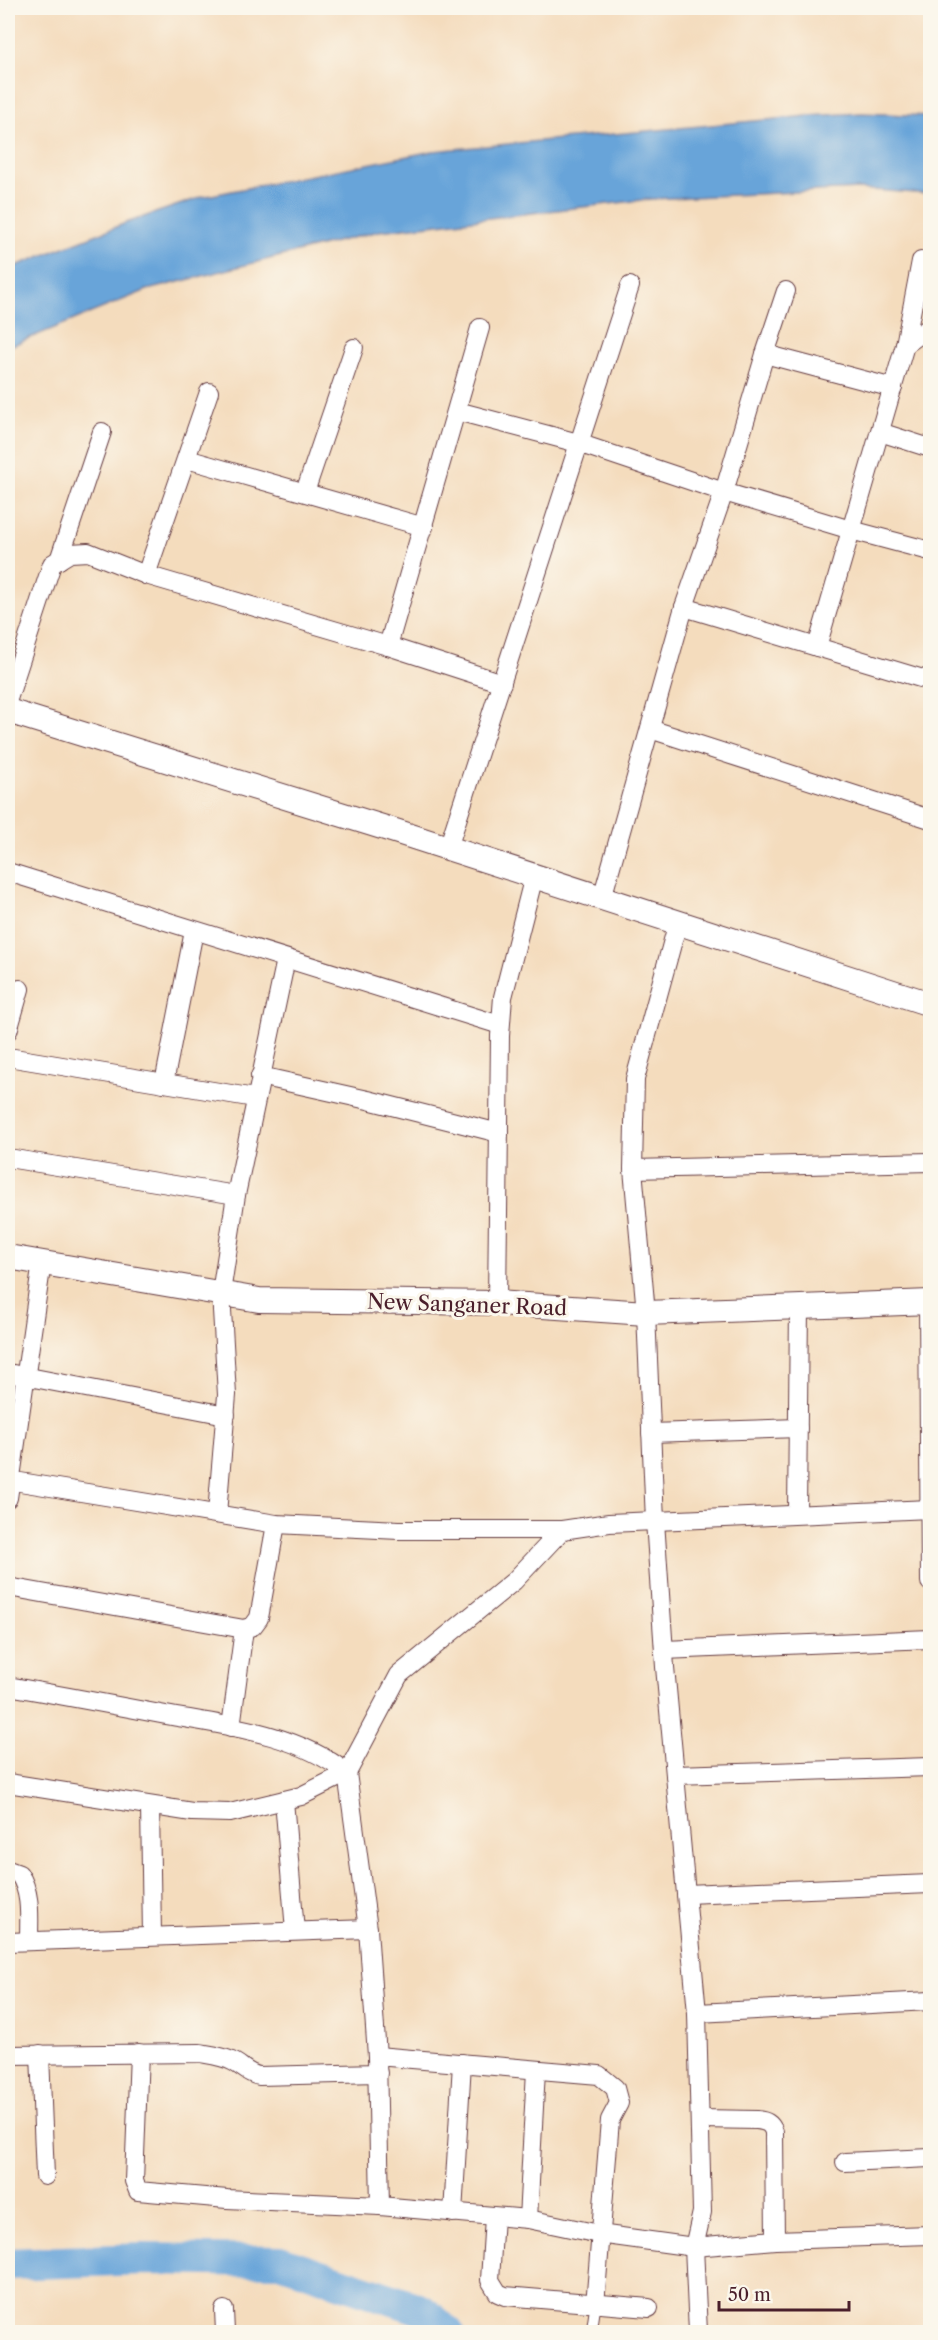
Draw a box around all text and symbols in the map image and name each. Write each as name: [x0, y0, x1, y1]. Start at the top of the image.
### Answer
street label: New Sanganer Road: [367, 1289, 568, 1320]
scale bar: [719, 2274, 850, 2312]
text: 50 m: [728, 2284, 771, 2306]

